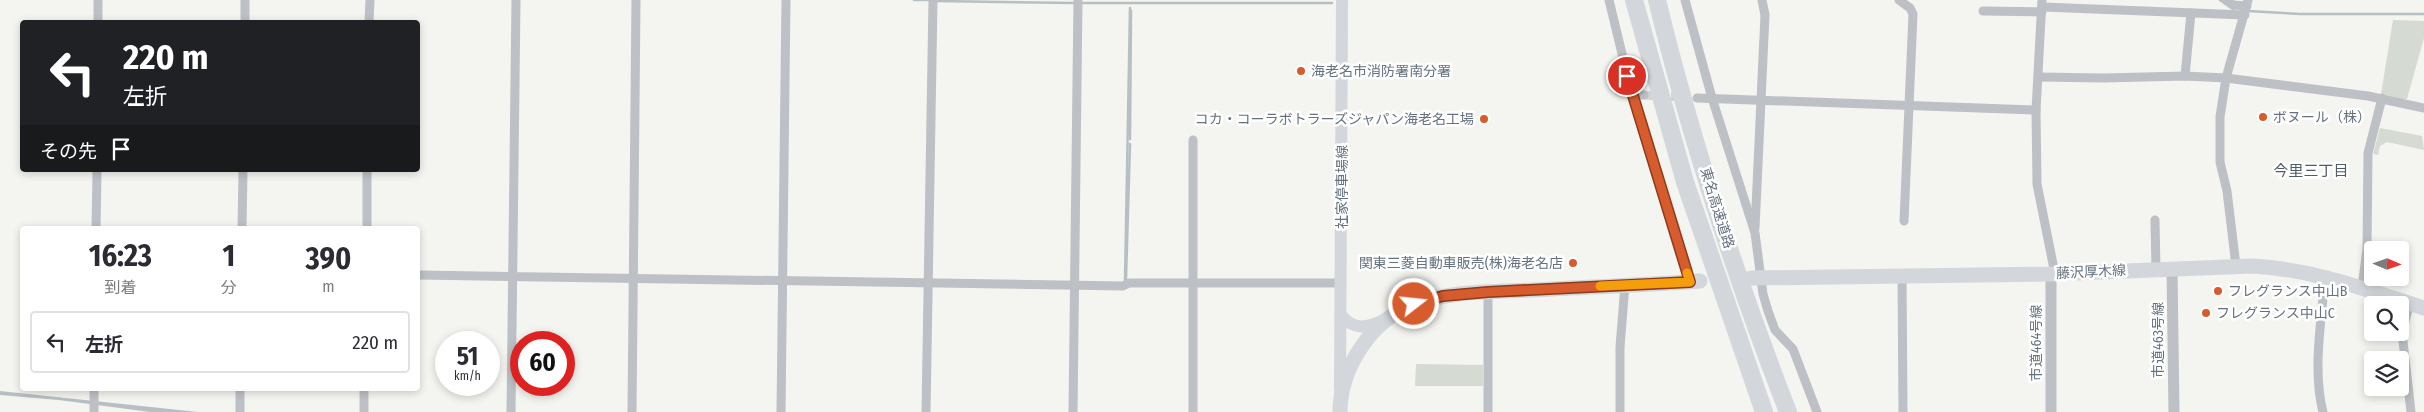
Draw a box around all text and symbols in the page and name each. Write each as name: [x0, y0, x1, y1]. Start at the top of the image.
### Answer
text: 220 m: [123, 36, 209, 78]
icon: left: [40, 40, 105, 105]
pin: [1606, 55, 1648, 97]
icon: arrive: [1613, 62, 1641, 90]
place label: 海老名市消防署南分署: [1311, 63, 1451, 80]
marker: 海老名市消防署南分署: [1295, 65, 1307, 77]
text: 左折: [123, 83, 167, 110]
place label: ボヌール（株）: [2273, 109, 2371, 126]
place label: コカ・コーラボトラーズジャパン海老名工場: [1195, 111, 1474, 128]
marker: ボヌール（株）: [2257, 111, 2269, 123]
marker: コカ・コーラボトラーズジャパン海老名工場: [1478, 113, 1490, 125]
icon: arrive: [107, 135, 135, 163]
text: その先: [40, 140, 97, 163]
street label: 社家停車場線: [1334, 145, 1351, 229]
district label: 今里三丁目: [2273, 162, 2349, 180]
street label: 東名高速道路: [1697, 165, 1737, 251]
text: 16:23: [89, 238, 152, 274]
text: 1: [222, 238, 235, 274]
text: 390: [305, 241, 351, 277]
north arrow: [2364, 241, 2409, 286]
map controls: [2364, 241, 2409, 396]
place label: 関東三菱自動車販売(株)海老名店: [1359, 255, 1563, 272]
marker: 関東三菱自動車販売(株)海老名店: [1567, 257, 1579, 269]
street label: 藤沢厚木線: [2056, 262, 2126, 282]
text: m: [322, 277, 335, 296]
position arrow: [1387, 277, 1439, 329]
text: 到着: [104, 278, 136, 297]
text: 分: [221, 278, 237, 297]
place label: フレグランス中山B: [2228, 283, 2348, 300]
marker: フレグランス中山B: [2212, 285, 2224, 297]
button: search: [2364, 296, 2409, 341]
street label: 市道463号線: [2150, 302, 2167, 378]
street label: 市道464号線: [2028, 305, 2045, 381]
place label: フレグランス中山C: [2216, 305, 2335, 322]
marker: フレグランス中山C: [2200, 307, 2212, 319]
icon: left: [42, 328, 70, 356]
text: 220 m: [352, 331, 398, 354]
speed limit sign: 60: [510, 331, 575, 396]
text: 左折: [85, 333, 123, 356]
text: 51: [457, 342, 478, 372]
button: layers: [2364, 351, 2409, 396]
text: km/h: [454, 369, 481, 383]

